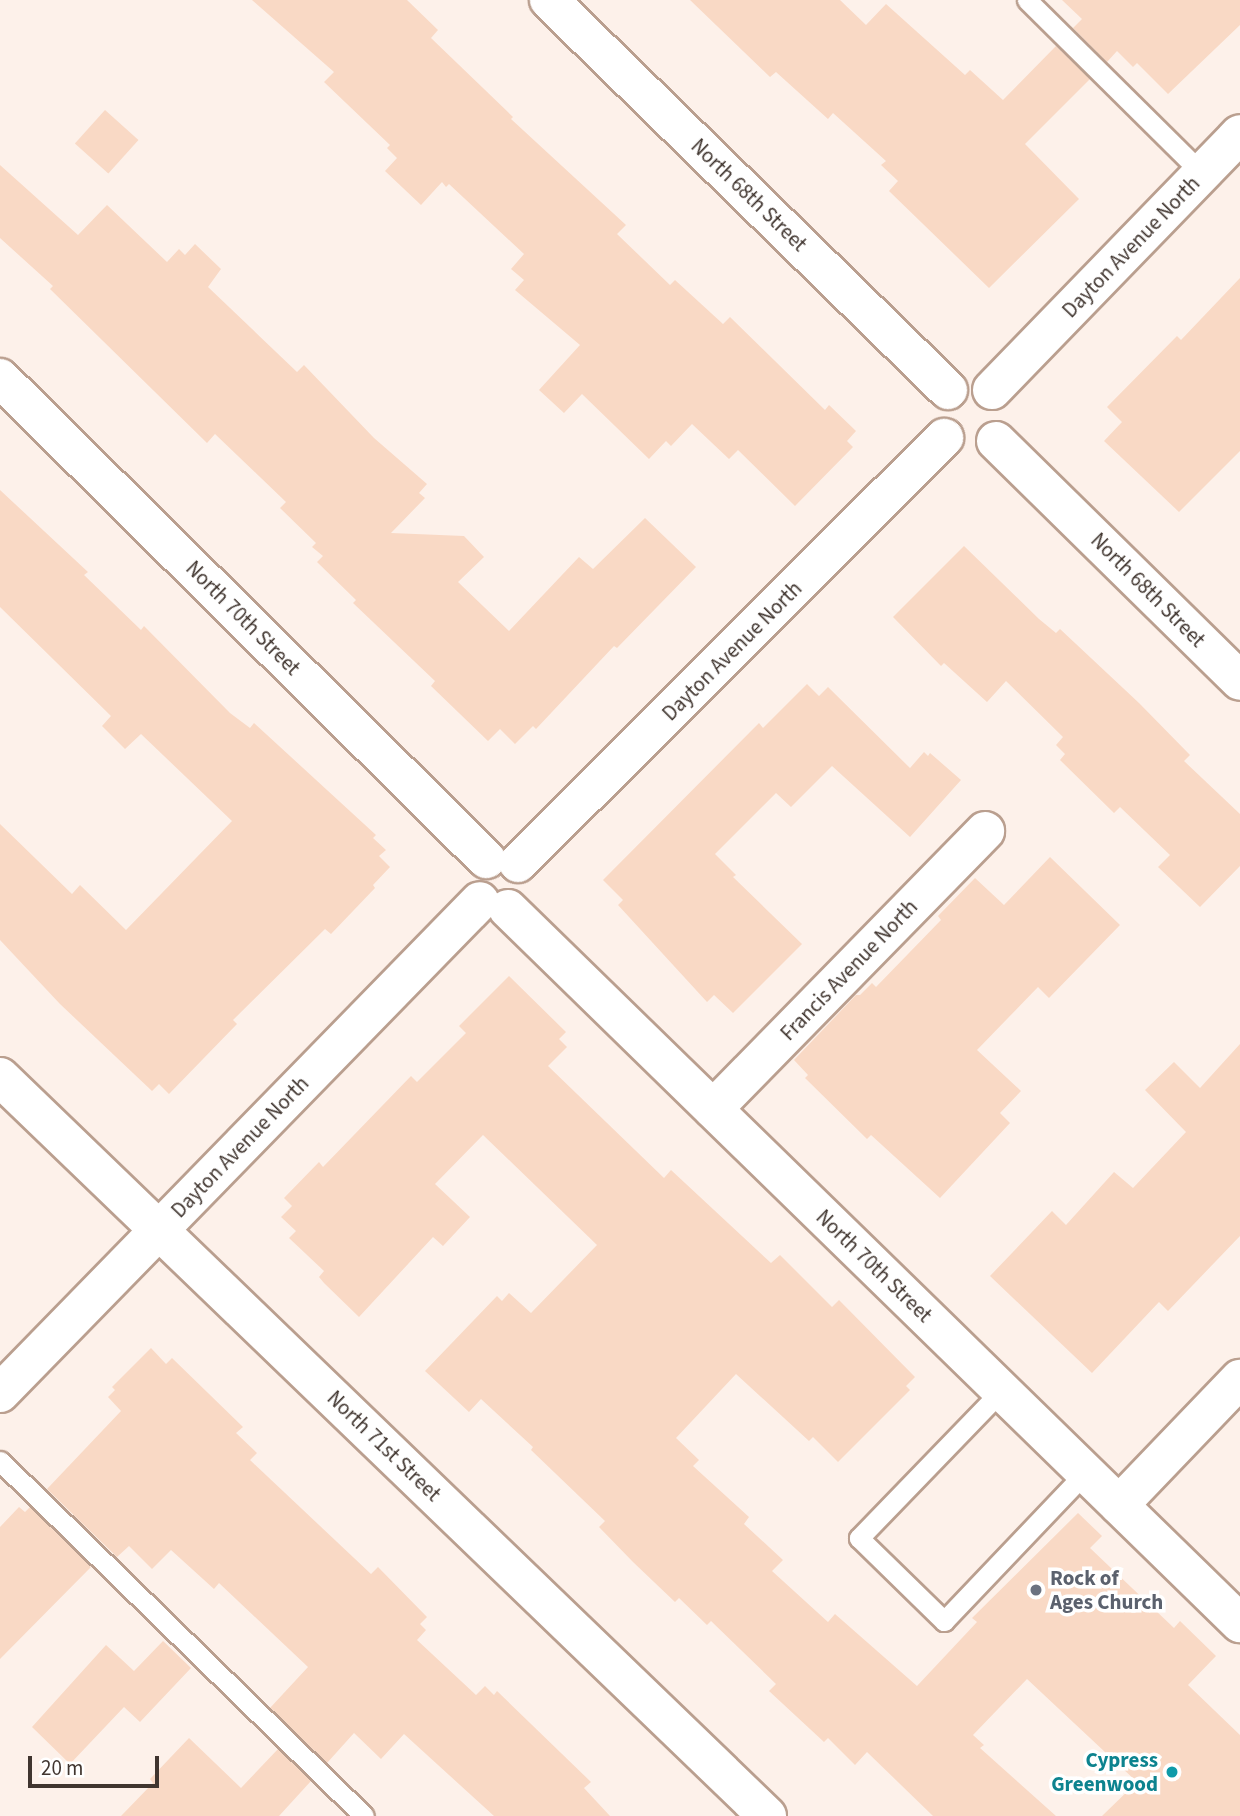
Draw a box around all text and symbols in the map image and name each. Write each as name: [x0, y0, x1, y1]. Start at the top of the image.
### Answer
street label: North 68th Street: [686, 133, 812, 257]
street label: Dayton Avenue North: [1057, 171, 1205, 323]
street label: North 68th Street: [1086, 528, 1210, 652]
street label: North 70th Street: [181, 556, 305, 680]
street label: Dayton Avenue North: [657, 576, 807, 726]
street label: Francis Avenue North: [775, 894, 923, 1046]
street label: Dayton Avenue North: [166, 1071, 314, 1223]
street label: North 70th Street: [811, 1204, 937, 1328]
street label: North 71st Street: [322, 1385, 446, 1507]
place label: Rock of Ages Church: [1050, 1565, 1163, 1615]
marker: Rock of Ages Church: [1028, 1582, 1044, 1598]
scale bar: [32, 1742, 163, 1786]
place label: Cypress Greenwood: [1051, 1747, 1158, 1797]
text: 20 m: [41, 1753, 83, 1783]
marker: Cypress Greenwood: [1164, 1764, 1180, 1780]

